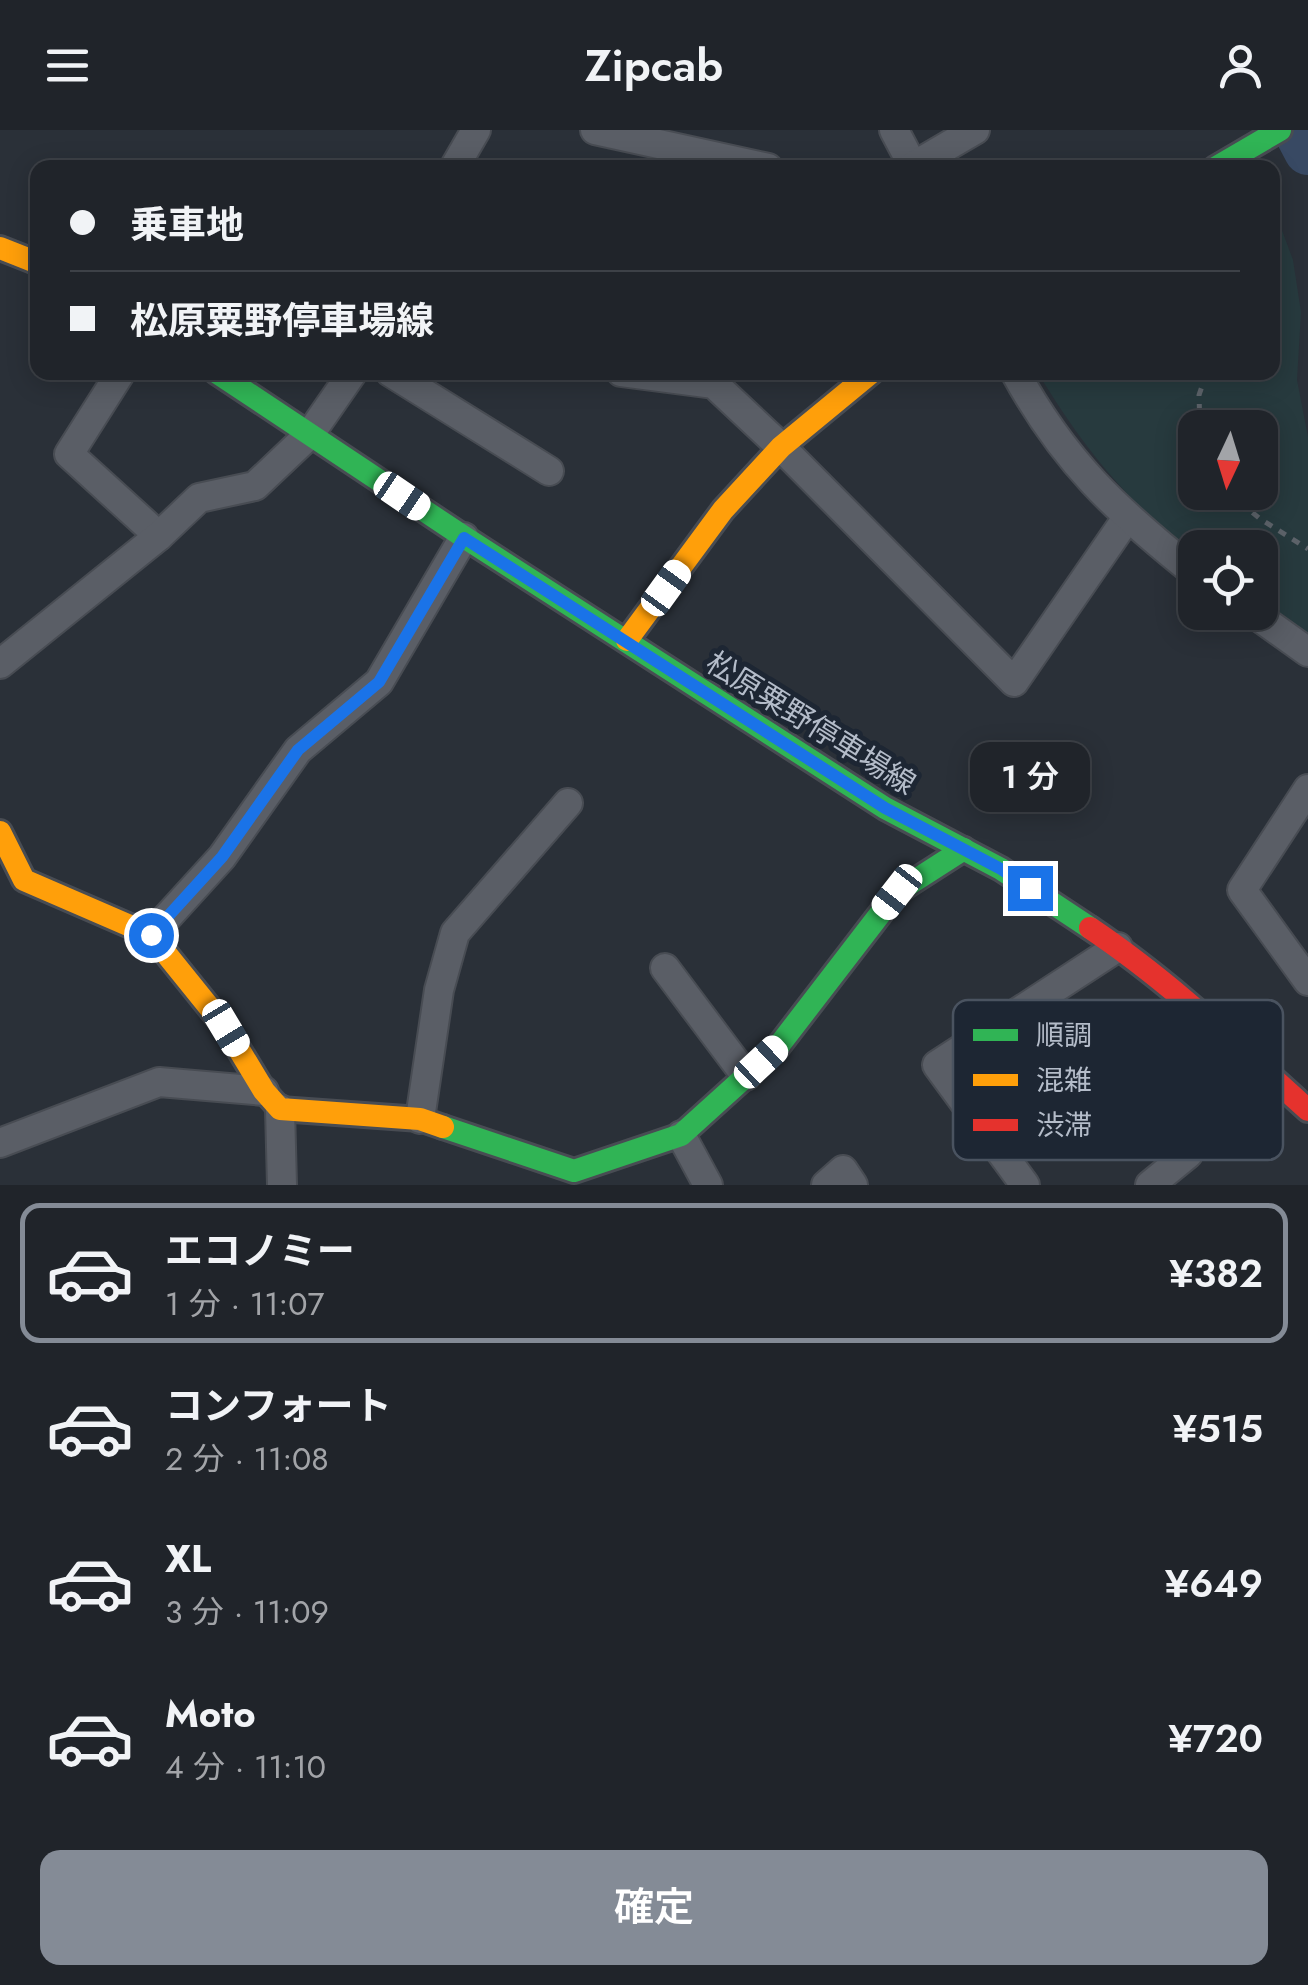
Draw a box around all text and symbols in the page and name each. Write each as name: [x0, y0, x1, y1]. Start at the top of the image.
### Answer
text: Zipcab: [585, 33, 723, 98]
icon: menu: [40, 38, 95, 93]
icon: person: [1213, 38, 1268, 93]
text: 乗車地: [130, 197, 244, 252]
text: 松原粟野停車場線: [130, 293, 434, 348]
north arrow: [1178, 410, 1278, 510]
map controls: [1178, 410, 1278, 630]
car: [369, 467, 435, 525]
button: locate: [1178, 530, 1278, 630]
car: [636, 555, 696, 621]
street label: 松原粟野停車場線: [698, 641, 924, 805]
callout: 1 分: [970, 743, 1090, 813]
text: 1 分: [1001, 754, 1059, 800]
car: [867, 859, 927, 925]
route end: [1008, 866, 1053, 911]
route start: [129, 913, 174, 958]
car: [198, 995, 254, 1061]
legend: [953, 1000, 1283, 1160]
text: 順調: [1036, 1015, 1092, 1056]
car: [729, 1031, 793, 1093]
text: 混雑: [1036, 1060, 1092, 1101]
text: 渋滞: [1036, 1105, 1092, 1146]
text: エコノミー: [165, 1223, 355, 1278]
icon: car: [45, 1228, 135, 1318]
text: ¥382: [1169, 1246, 1263, 1301]
text: 1 分 · 11:07: [165, 1281, 324, 1327]
text: コンフォート: [165, 1378, 392, 1433]
icon: car: [45, 1383, 135, 1473]
text: ¥515: [1173, 1401, 1263, 1456]
text: 2 分 · 11:08: [165, 1436, 329, 1482]
text: XL: [165, 1531, 211, 1586]
icon: car: [45, 1538, 135, 1628]
text: ¥649: [1165, 1556, 1263, 1611]
text: 3 分 · 11:09: [165, 1589, 329, 1635]
text: Moto: [165, 1686, 256, 1741]
icon: car: [45, 1693, 135, 1783]
text: ¥720: [1168, 1711, 1263, 1766]
text: 4 分 · 11:10: [165, 1744, 326, 1790]
button: 確定: [40, 1850, 1268, 1965]

